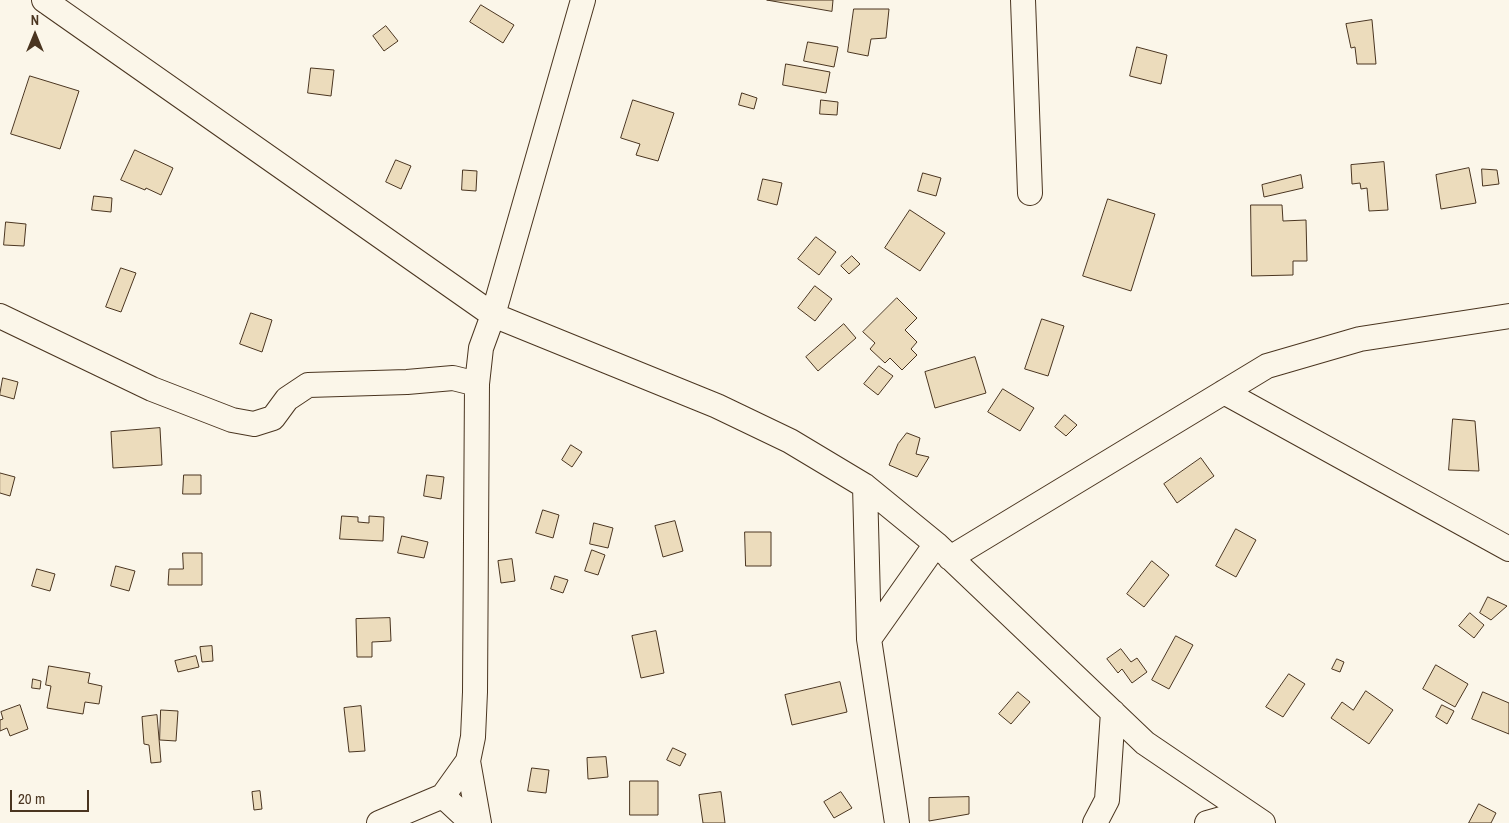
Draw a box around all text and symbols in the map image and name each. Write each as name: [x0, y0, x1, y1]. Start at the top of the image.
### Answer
north arrow: [10, 10, 60, 60]
text: N: [31, 11, 39, 29]
scale bar: [12, 780, 91, 812]
text: 20 m: [18, 788, 45, 809]

